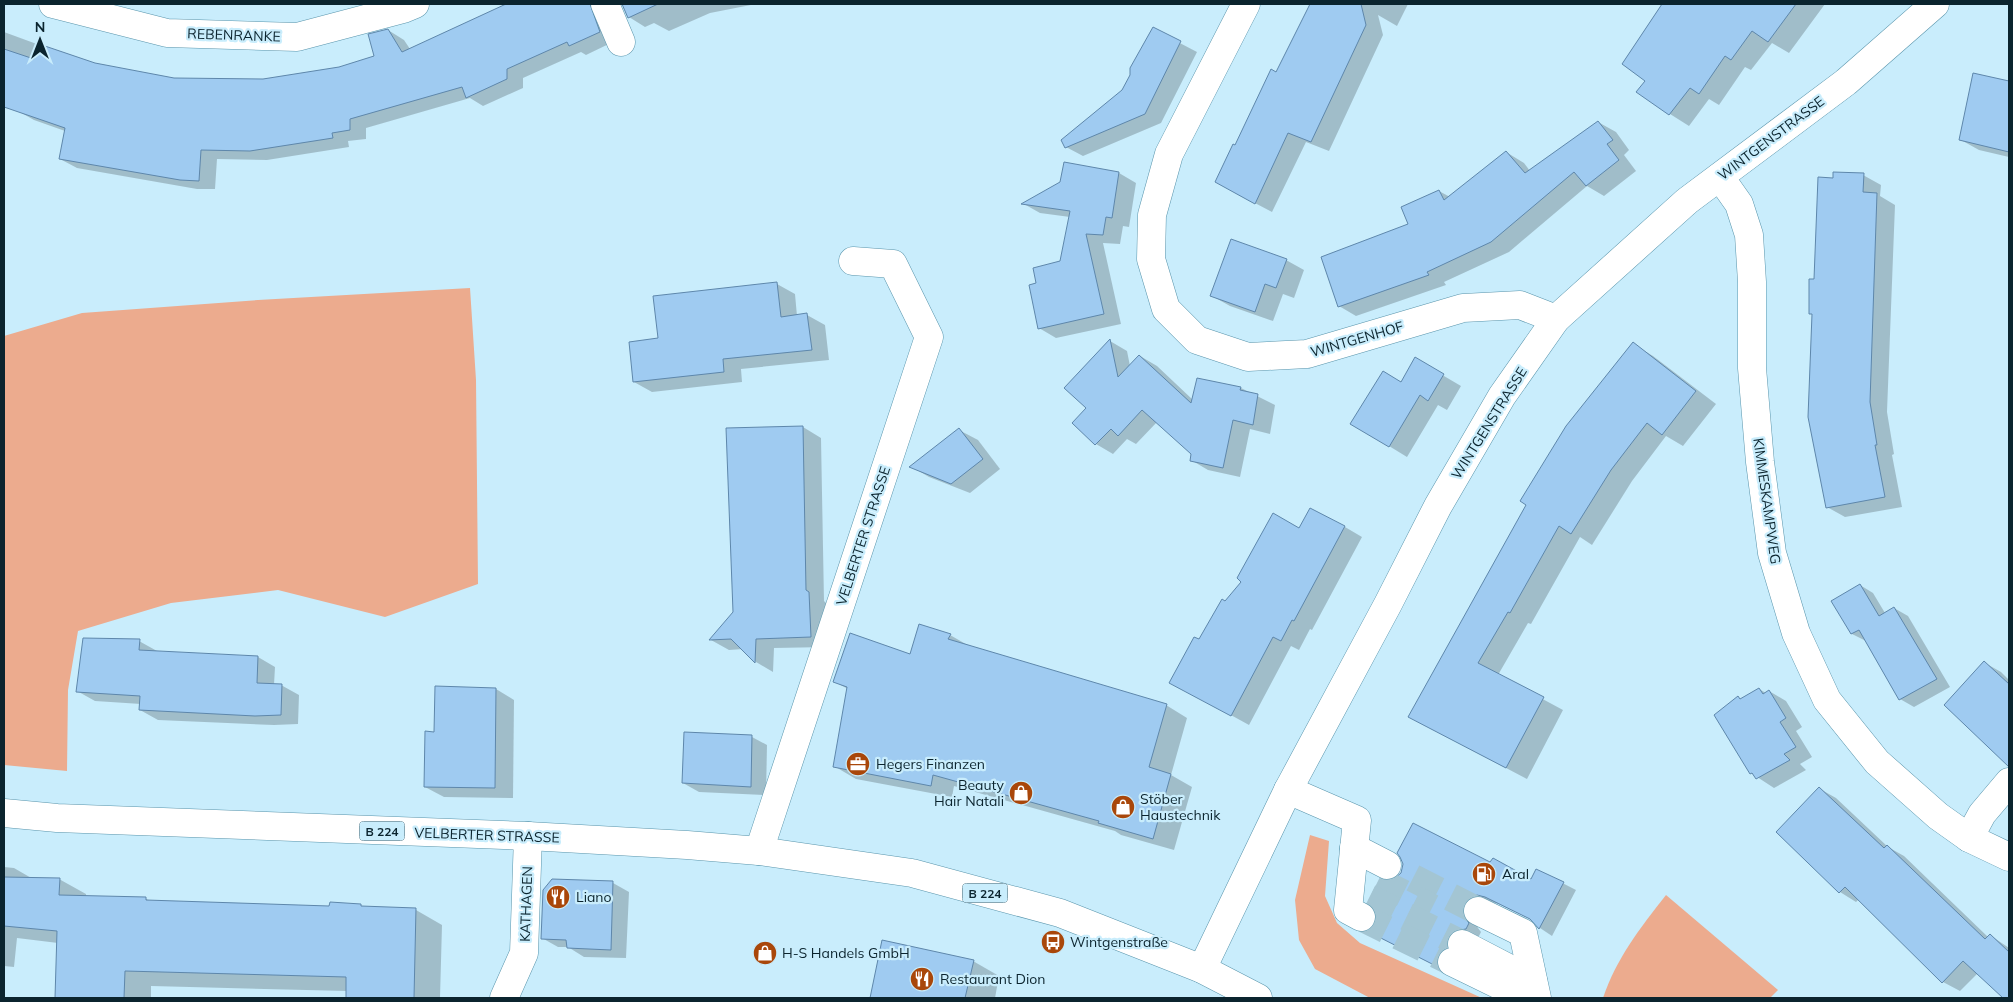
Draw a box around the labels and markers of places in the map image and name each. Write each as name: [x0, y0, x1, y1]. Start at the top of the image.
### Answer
office icon: Hegers Finanzen: [845, 751, 871, 777]
place label: Hegers Finanzen: [876, 755, 985, 773]
place label: Beauty Hair Natali: [934, 776, 1005, 810]
shop icon: Beauty Hair Natali: [1008, 780, 1034, 806]
place label: Stöber Haustechnik: [1140, 790, 1221, 824]
shop icon: Stöber Haustechnik: [1110, 794, 1136, 820]
fuel station icon: Aral: [1471, 861, 1497, 887]
place label: Aral: [1502, 865, 1529, 883]
restaurant icon: Liano: [545, 884, 571, 910]
place label: Liano: [576, 888, 612, 906]
bus stop icon: Wintgenstraße: [1040, 929, 1066, 955]
place label: Wintgenstraße: [1070, 933, 1168, 951]
shop icon: H-S Handels GmbH: [752, 940, 778, 966]
place label: H-S Handels GmbH: [782, 944, 910, 962]
restaurant icon: Restaurant Dion: [909, 966, 935, 992]
place label: Restaurant Dion: [940, 970, 1046, 988]

